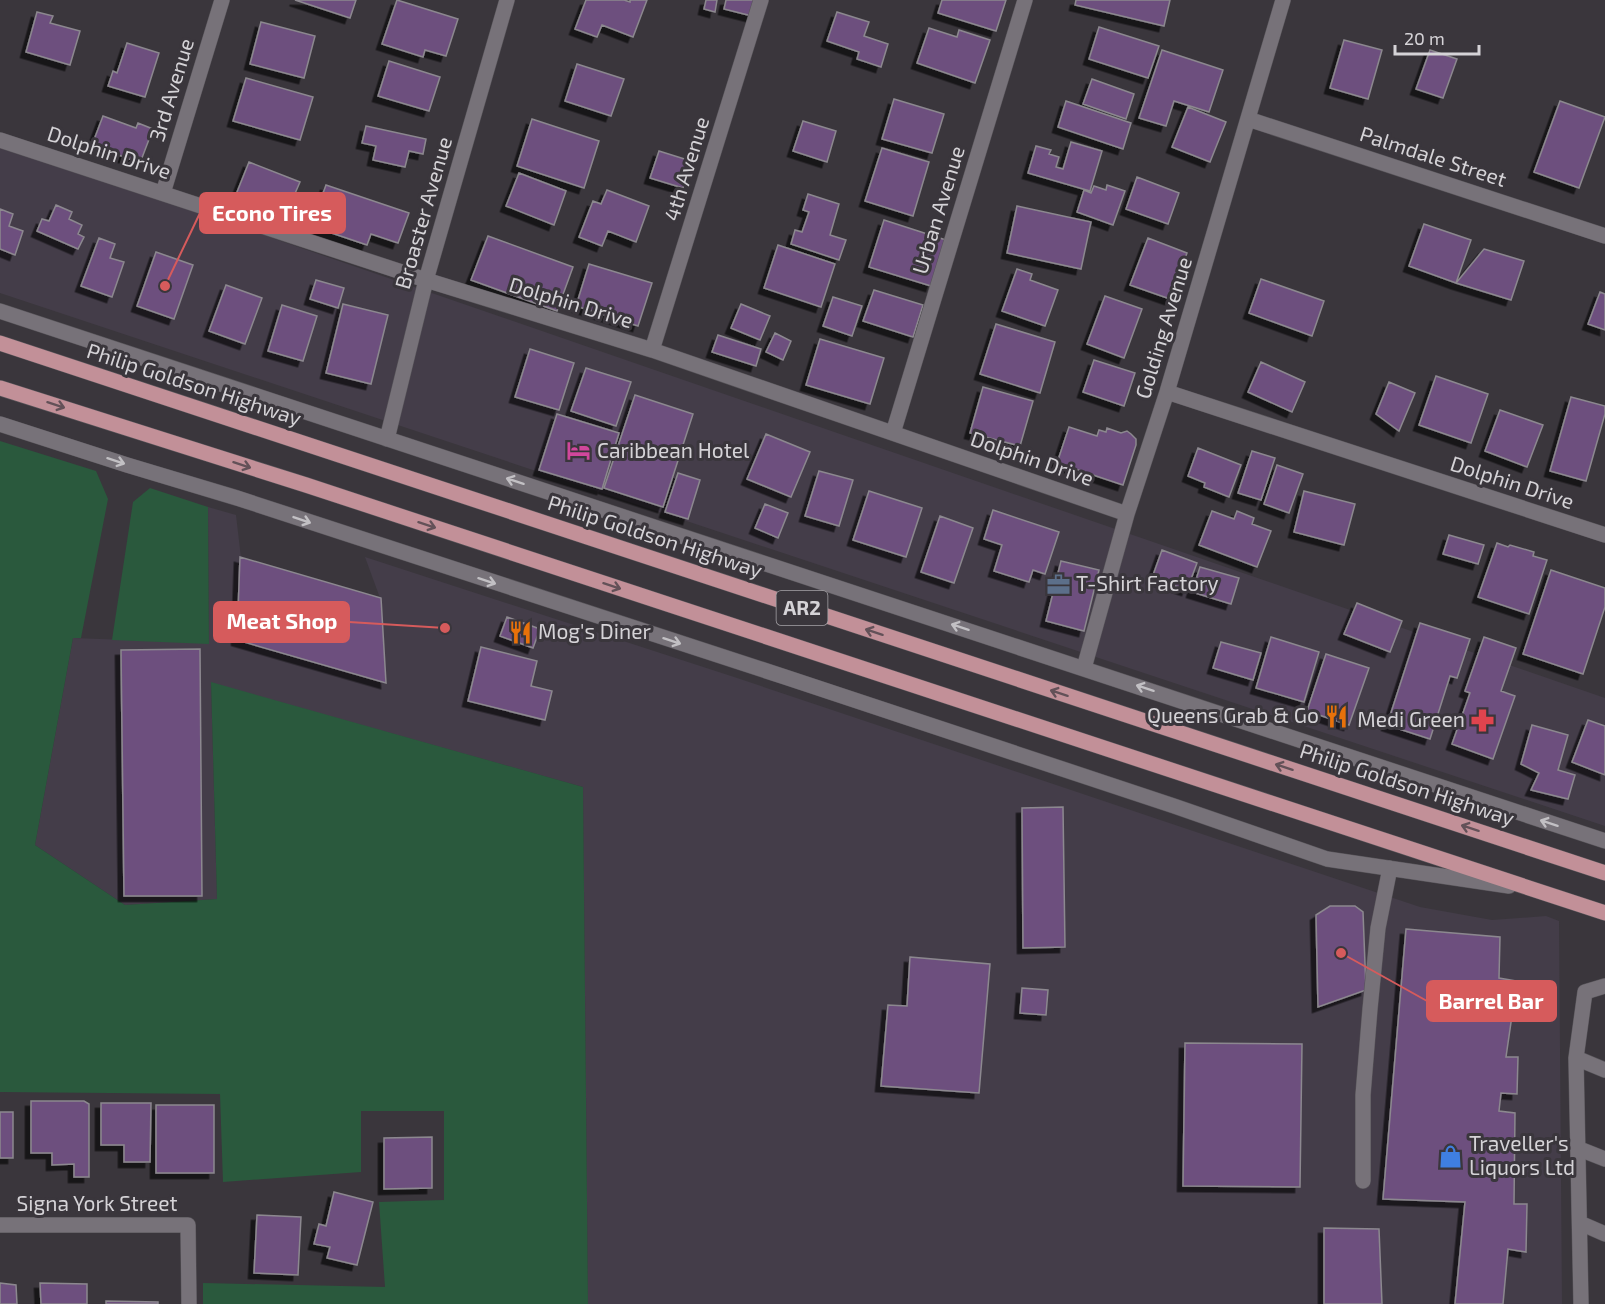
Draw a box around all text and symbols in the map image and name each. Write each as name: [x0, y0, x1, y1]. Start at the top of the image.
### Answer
scale bar: [1395, 18, 1479, 56]
text: 20 m: [1404, 27, 1445, 49]
street label: 3rd Avenue: [143, 35, 198, 144]
street label: 4th Avenue: [658, 113, 713, 224]
street label: Dolphin Drive: [45, 120, 174, 183]
street label: Palmdale Street: [1357, 120, 1510, 191]
street label: Broaster Avenue: [389, 134, 456, 292]
street label: Urban Avenue: [906, 142, 969, 277]
callout: Econo Tires: [200, 193, 345, 233]
text: Econo Tires: [212, 199, 332, 225]
street label: Golding Avenue: [1129, 254, 1196, 402]
street label: Dolphin Drive: [506, 271, 637, 332]
street label: Philip Goldson Highway: [84, 337, 305, 430]
one-way arrow: [46, 401, 65, 412]
street label: Dolphin Drive: [968, 425, 1097, 490]
place label: Caribbean Hotel: [597, 437, 750, 462]
hotel icon: Caribbean Hotel: [566, 438, 592, 464]
street label: Dolphin Drive: [1448, 450, 1577, 513]
one-way arrow: [106, 457, 124, 468]
one-way arrow: [232, 460, 251, 471]
one-way arrow: [506, 475, 525, 486]
street label: Philip Goldson Highway: [545, 489, 766, 582]
one-way arrow: [292, 515, 311, 526]
one-way arrow: [417, 520, 436, 531]
place label: T-Shirt Factory: [1076, 570, 1219, 595]
office icon: T-Shirt Factory: [1045, 571, 1071, 597]
one-way arrow: [477, 576, 496, 587]
one-way arrow: [602, 581, 621, 592]
road number: AR2: [776, 591, 828, 625]
callout: Meat Shop: [214, 602, 349, 642]
text: Meat Shop: [226, 607, 338, 633]
place label: Mog's Diner: [538, 618, 651, 643]
restaurant icon: Mog's Diner: [507, 619, 533, 645]
one-way arrow: [951, 621, 970, 632]
one-way arrow: [865, 625, 884, 636]
one-way arrow: [662, 636, 681, 647]
one-way arrow: [1136, 682, 1155, 693]
one-way arrow: [1050, 686, 1069, 697]
place label: Queens Grab & Go: [1147, 702, 1319, 728]
restaurant icon: Queens Grab & Go: [1324, 703, 1350, 729]
place label: Medi Green: [1357, 706, 1465, 731]
pharmacy icon: Medi Green: [1470, 707, 1496, 733]
street label: Philip Goldson Highway: [1297, 737, 1518, 830]
one-way arrow: [1275, 761, 1294, 772]
one-way arrow: [1541, 816, 1559, 827]
one-way arrow: [1461, 822, 1480, 833]
callout: Barrel Bar: [1427, 981, 1556, 1021]
text: Barrel Bar: [1438, 987, 1544, 1013]
place label: Traveller's Liquors Ltd: [1469, 1130, 1575, 1179]
shop icon: Traveller's Liquors Ltd: [1438, 1143, 1464, 1169]
street label: Signa York Street: [17, 1190, 178, 1215]

